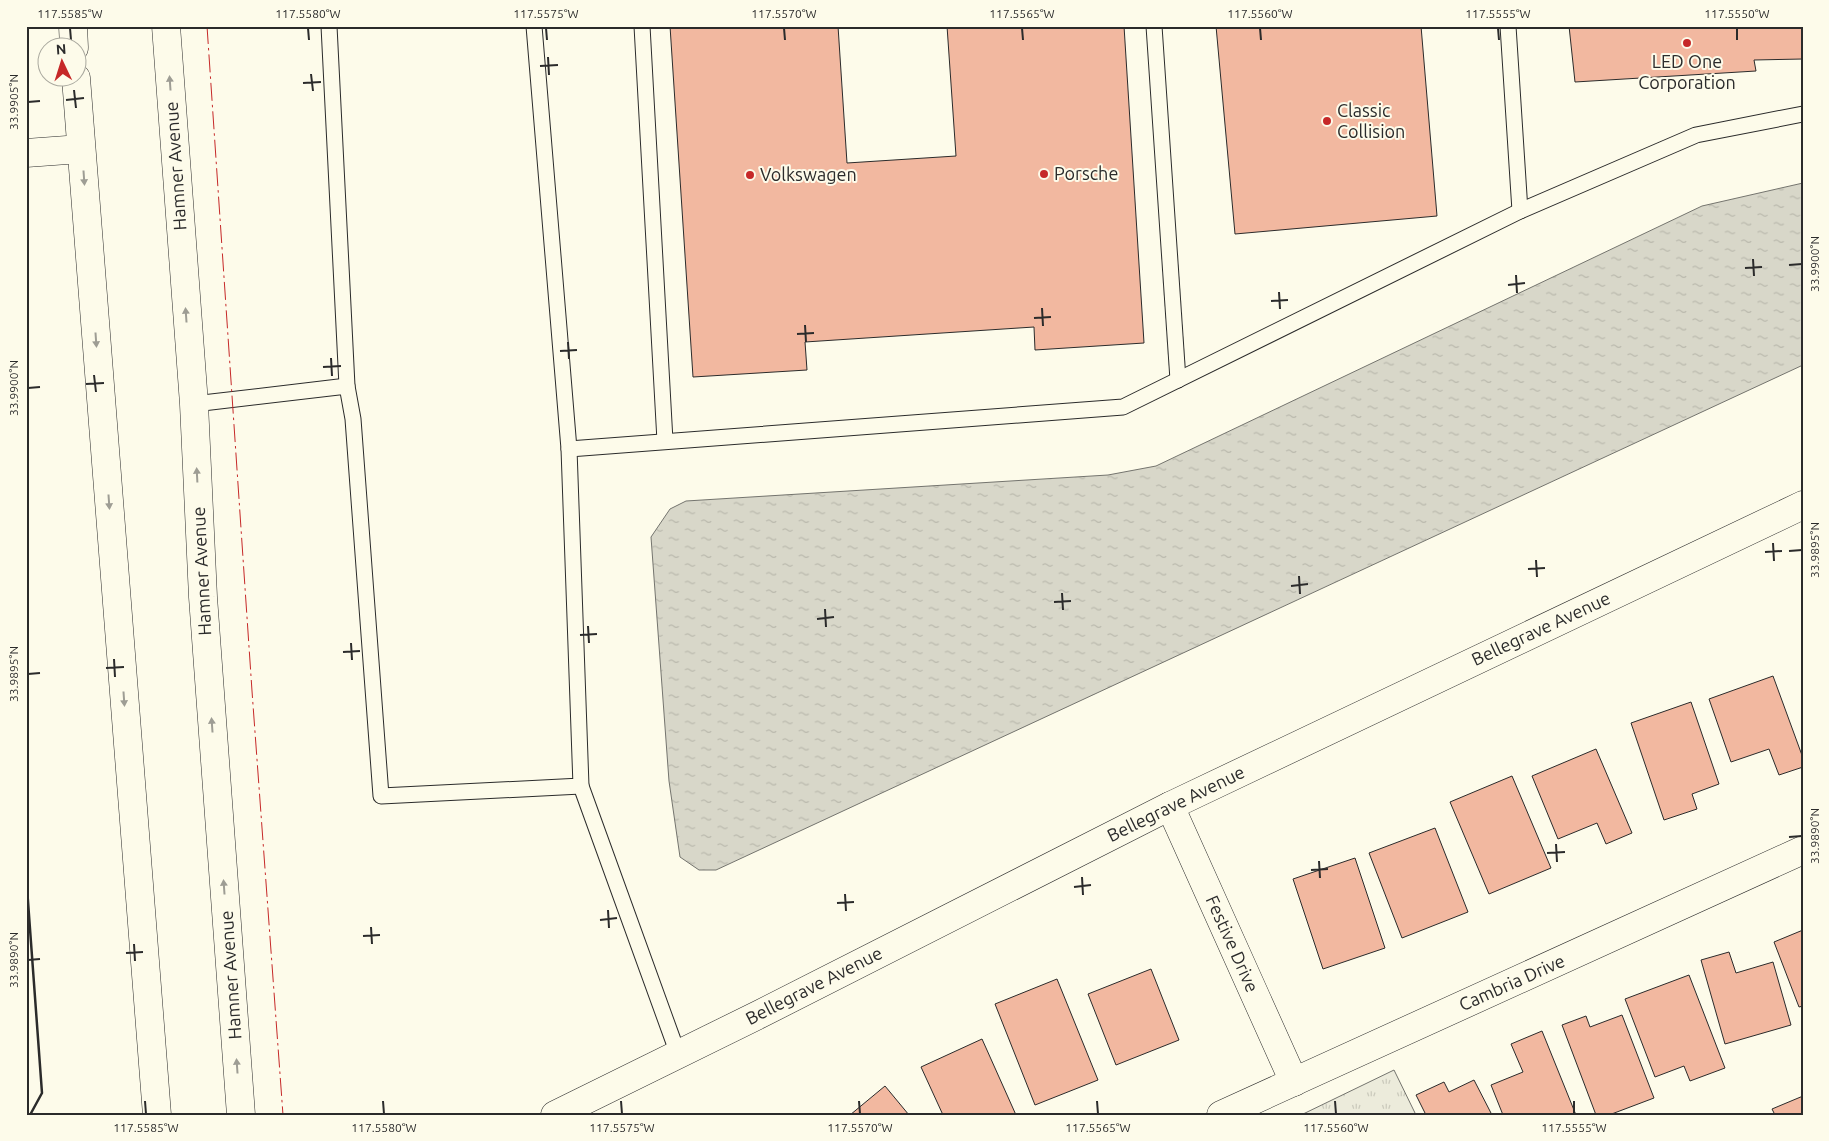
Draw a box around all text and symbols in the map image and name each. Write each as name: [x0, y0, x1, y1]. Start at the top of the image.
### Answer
text: 117.5585°W: [37, 7, 103, 20]
text: 117.5580°W: [275, 7, 341, 20]
text: 117.5575°W: [513, 7, 579, 20]
text: 117.5570°W: [751, 7, 817, 20]
text: 117.5565°W: [989, 7, 1055, 20]
text: 117.5560°W: [1227, 7, 1293, 20]
text: 117.5555°W: [1465, 7, 1531, 20]
text: 117.5550°W: [1704, 7, 1770, 20]
marker: LED One Corporation: [1681, 37, 1693, 49]
north arrow: [38, 38, 88, 88]
text: N: [55, 41, 67, 57]
place label: LED One Corporation: [1638, 51, 1736, 92]
text: 33.9905°N: [7, 74, 20, 130]
one-way arrow: [166, 75, 174, 91]
place label: Classic Collision: [1337, 100, 1405, 141]
street label: Hamner Avenue: [161, 101, 189, 231]
marker: Classic Collision: [1321, 115, 1333, 127]
place label: Porsche: [1054, 163, 1118, 183]
place label: Volkswagen: [760, 164, 857, 184]
marker: Porsche: [1038, 168, 1050, 180]
marker: Volkswagen: [744, 169, 756, 181]
one-way arrow: [80, 171, 88, 187]
text: 33.9900°N: [1808, 236, 1821, 292]
one-way arrow: [182, 307, 190, 323]
one-way arrow: [93, 333, 101, 349]
text: 33.9900°N: [7, 360, 20, 416]
one-way arrow: [193, 467, 201, 483]
one-way arrow: [105, 495, 113, 511]
street label: Hamner Avenue: [188, 506, 214, 636]
text: 33.9895°N: [1808, 522, 1821, 578]
street label: Bellegrave Avenue: [1468, 587, 1613, 669]
text: 33.9895°N: [7, 646, 20, 702]
one-way arrow: [121, 692, 129, 708]
one-way arrow: [208, 716, 216, 732]
street label: Bellegrave Avenue: [1104, 761, 1248, 845]
text: 33.9890°N: [1808, 808, 1821, 864]
one-way arrow: [220, 878, 228, 894]
street label: Festive Drive: [1203, 892, 1263, 995]
street label: Hamner Avenue: [216, 910, 244, 1040]
text: 33.9890°N: [7, 932, 20, 988]
street label: Bellegrave Avenue: [742, 942, 885, 1028]
street label: Cambria Drive: [1456, 950, 1568, 1014]
one-way arrow: [233, 1058, 241, 1074]
text: 117.5585°W: [113, 1121, 179, 1134]
text: 117.5580°W: [351, 1121, 417, 1134]
text: 117.5575°W: [589, 1121, 655, 1134]
text: 117.5570°W: [827, 1121, 893, 1134]
text: 117.5565°W: [1065, 1121, 1131, 1134]
text: 117.5560°W: [1303, 1121, 1369, 1134]
text: 117.5555°W: [1541, 1121, 1607, 1134]

